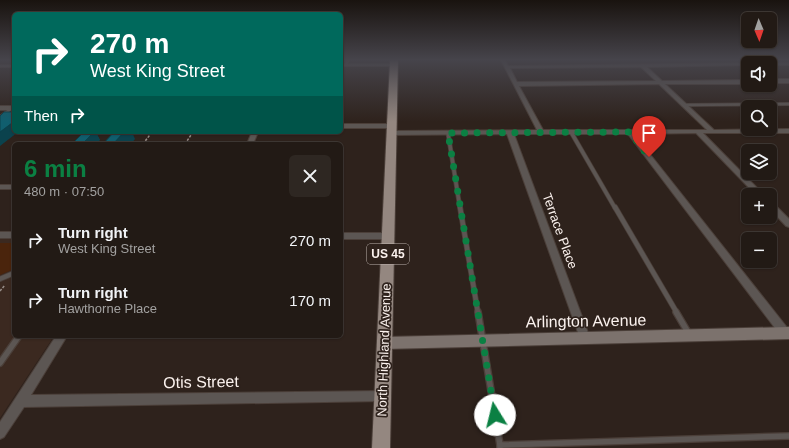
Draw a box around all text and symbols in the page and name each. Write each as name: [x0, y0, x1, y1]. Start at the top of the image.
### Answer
north arrow: [741, 12, 777, 48]
map controls: [741, 12, 777, 268]
icon: right: [24, 28, 76, 80]
text: 270 m: [90, 28, 169, 59]
button: sound: [741, 56, 777, 92]
text: West King Street: [90, 61, 225, 81]
button: search: [741, 100, 777, 136]
icon: right: [66, 104, 88, 126]
text: Then: [24, 107, 58, 124]
pin: [632, 116, 666, 157]
icon: arrive: [638, 122, 660, 144]
button: layers: [741, 144, 777, 180]
text: 6 min: [24, 155, 87, 182]
button: close: [289, 155, 331, 197]
text: 480 m · 07:50: [24, 184, 104, 199]
button: +: [741, 188, 777, 224]
street label: Terrace Place: [539, 191, 581, 271]
text: Turn right: [58, 224, 128, 241]
icon: right: [24, 229, 46, 251]
text: 270 m: [289, 232, 331, 249]
button: −: [741, 232, 777, 268]
text: West King Street: [58, 241, 155, 256]
road number: US 45: [367, 244, 409, 264]
street label: North Highland Avenue: [374, 283, 394, 417]
text: Turn right: [58, 284, 128, 301]
icon: right: [24, 289, 46, 311]
text: 170 m: [289, 292, 331, 309]
text: Hawthorne Place: [58, 301, 157, 316]
street label: Arlington Avenue: [526, 311, 647, 331]
street label: Otis Street: [163, 373, 239, 391]
position arrow: [474, 394, 516, 436]

